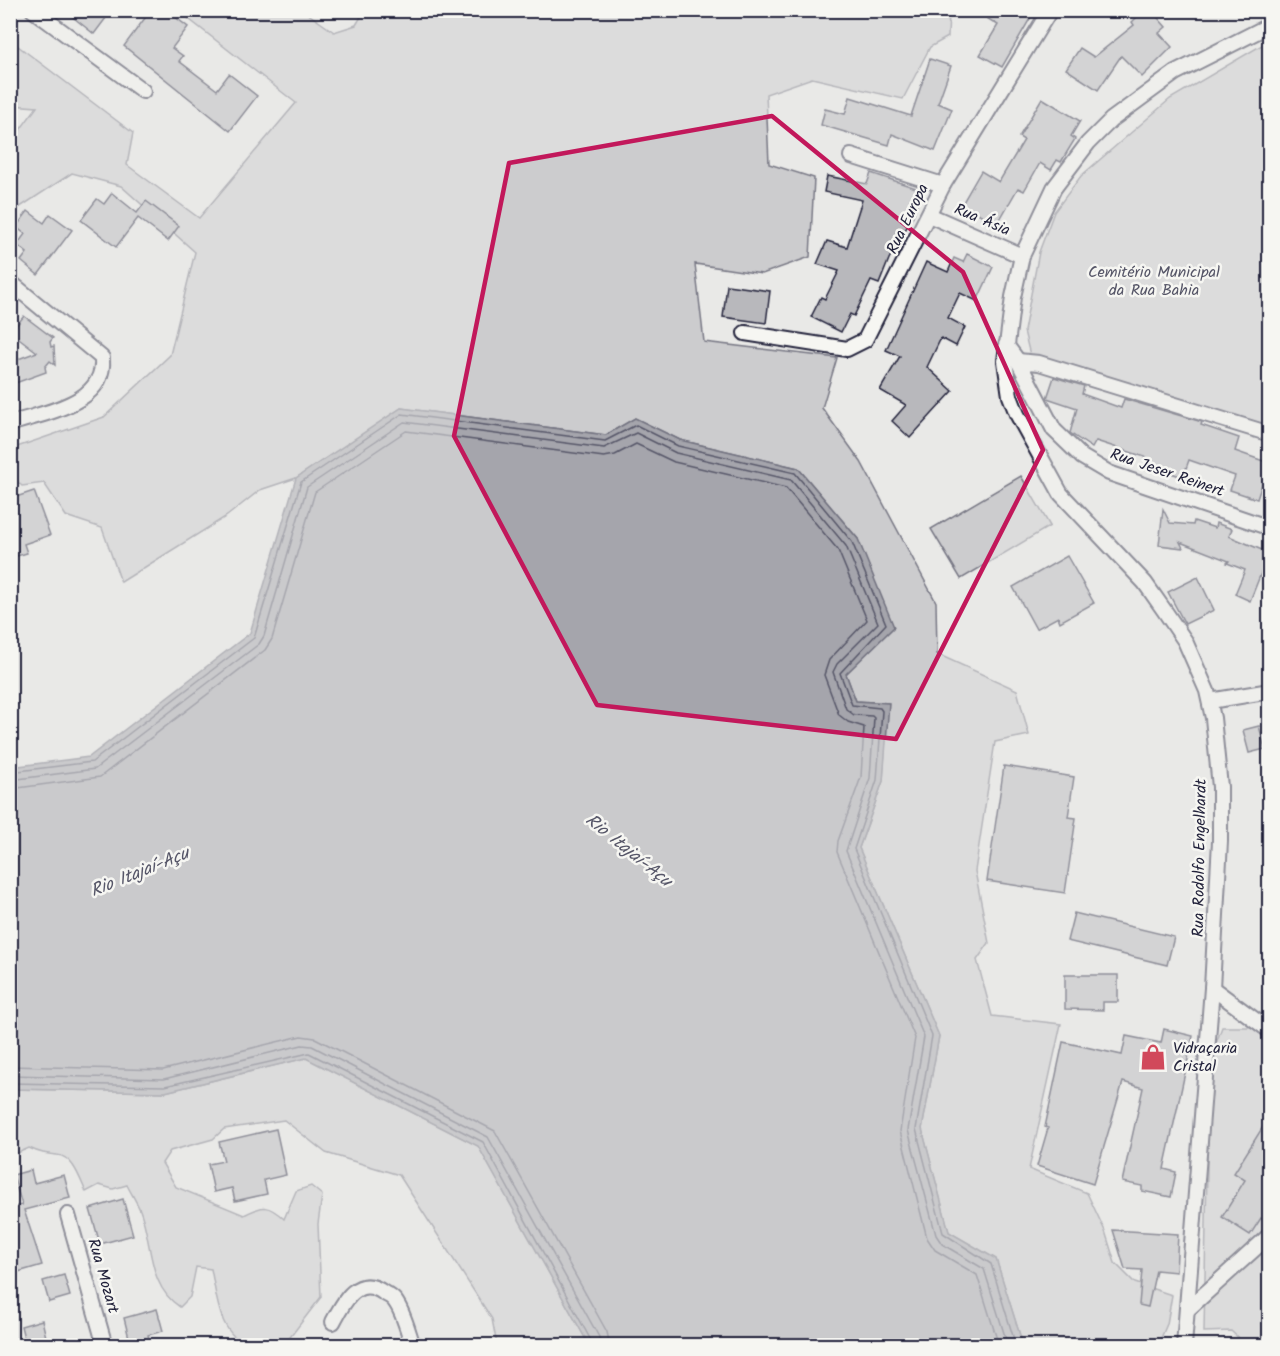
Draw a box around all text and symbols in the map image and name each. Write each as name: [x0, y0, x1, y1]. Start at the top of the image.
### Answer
street label: Rua Europa: [880, 179, 936, 259]
street label: Rua Ásia: [950, 197, 1014, 243]
park label: Cemitério Municipal da Rua Bahia: [1088, 260, 1220, 303]
street label: Rua Jeser Reinert: [1107, 442, 1228, 504]
street label: Rua Rodolfo Engelhardt: [1186, 778, 1214, 937]
water label: Rio Itajaí-Açu: [578, 807, 679, 897]
water label: Rio Itajaí-Açu: [86, 839, 196, 906]
place label: Vidraçaria Cristal: [1173, 1036, 1237, 1079]
shop icon: Vidraçaria Cristal: [1138, 1042, 1168, 1072]
street label: Rua Mozart: [80, 1236, 126, 1317]

